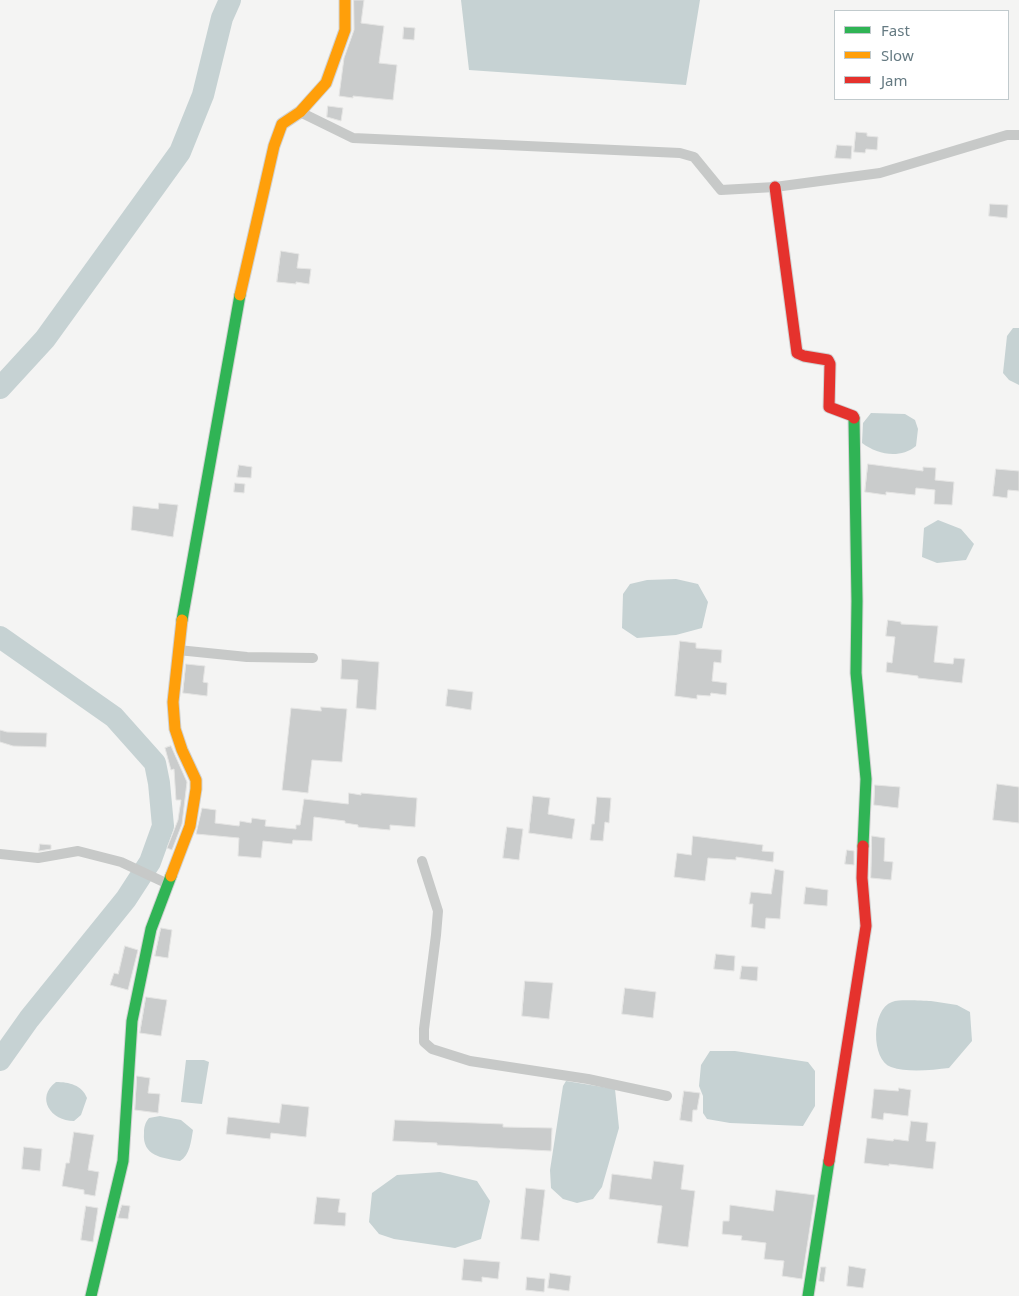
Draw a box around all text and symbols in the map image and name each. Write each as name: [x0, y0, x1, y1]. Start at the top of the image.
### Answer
legend: [834, 10, 1009, 100]
text: Fast: [881, 20, 910, 40]
text: Slow: [881, 45, 914, 65]
text: Jam: [881, 70, 908, 90]

